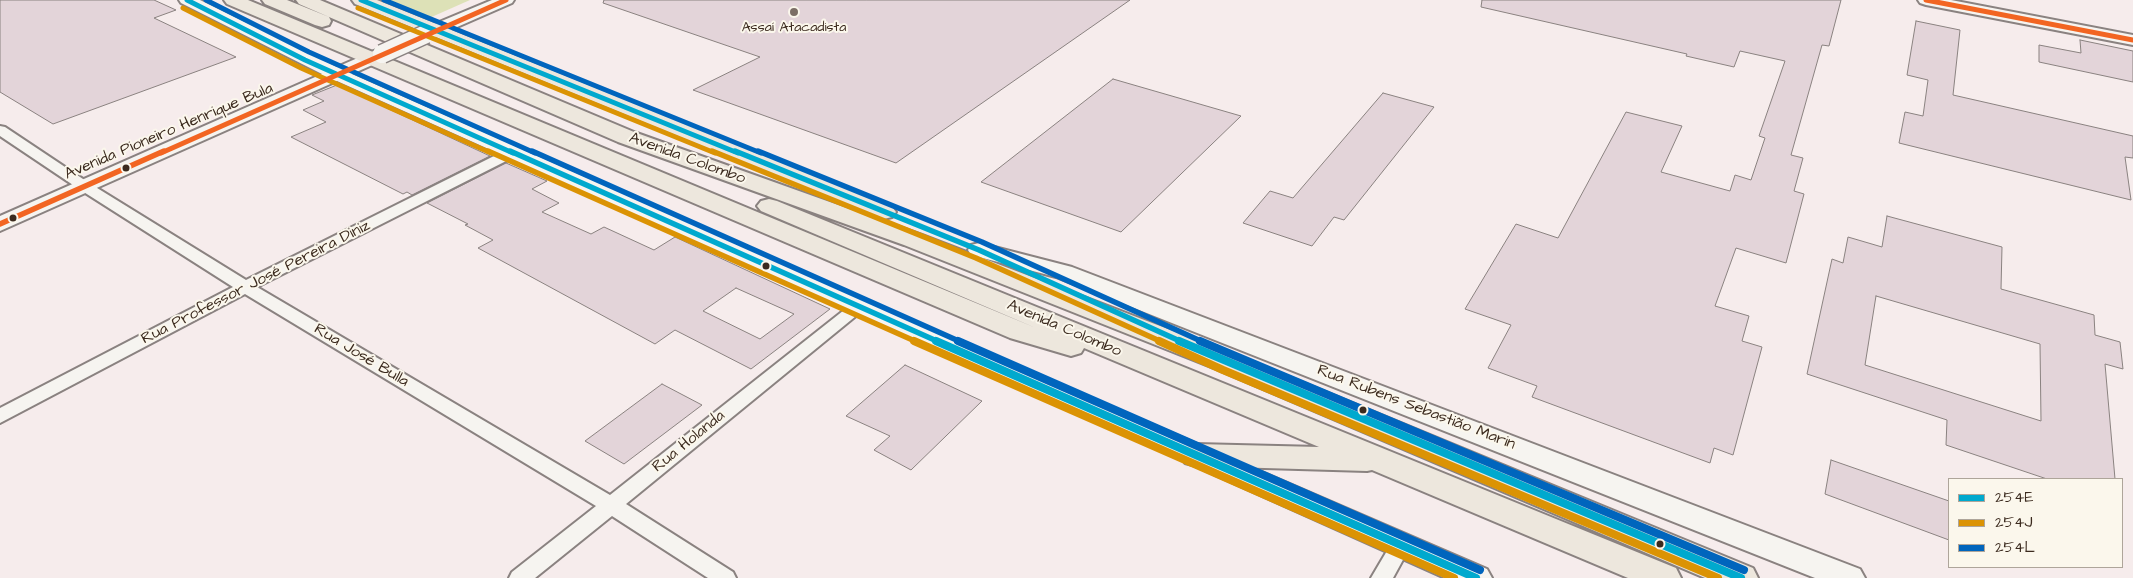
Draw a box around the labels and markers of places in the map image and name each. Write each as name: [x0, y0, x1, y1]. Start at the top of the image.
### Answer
marker: Assaí Atacadista: [788, 6, 800, 18]
place label: Assaí Atacadista: [742, 20, 846, 36]
unlabelled marker: [121, 163, 131, 173]
unlabelled marker: [8, 213, 18, 223]
unlabelled marker: [761, 261, 771, 271]
unlabelled marker: [1358, 405, 1368, 415]
unlabelled marker: [1655, 539, 1665, 549]

